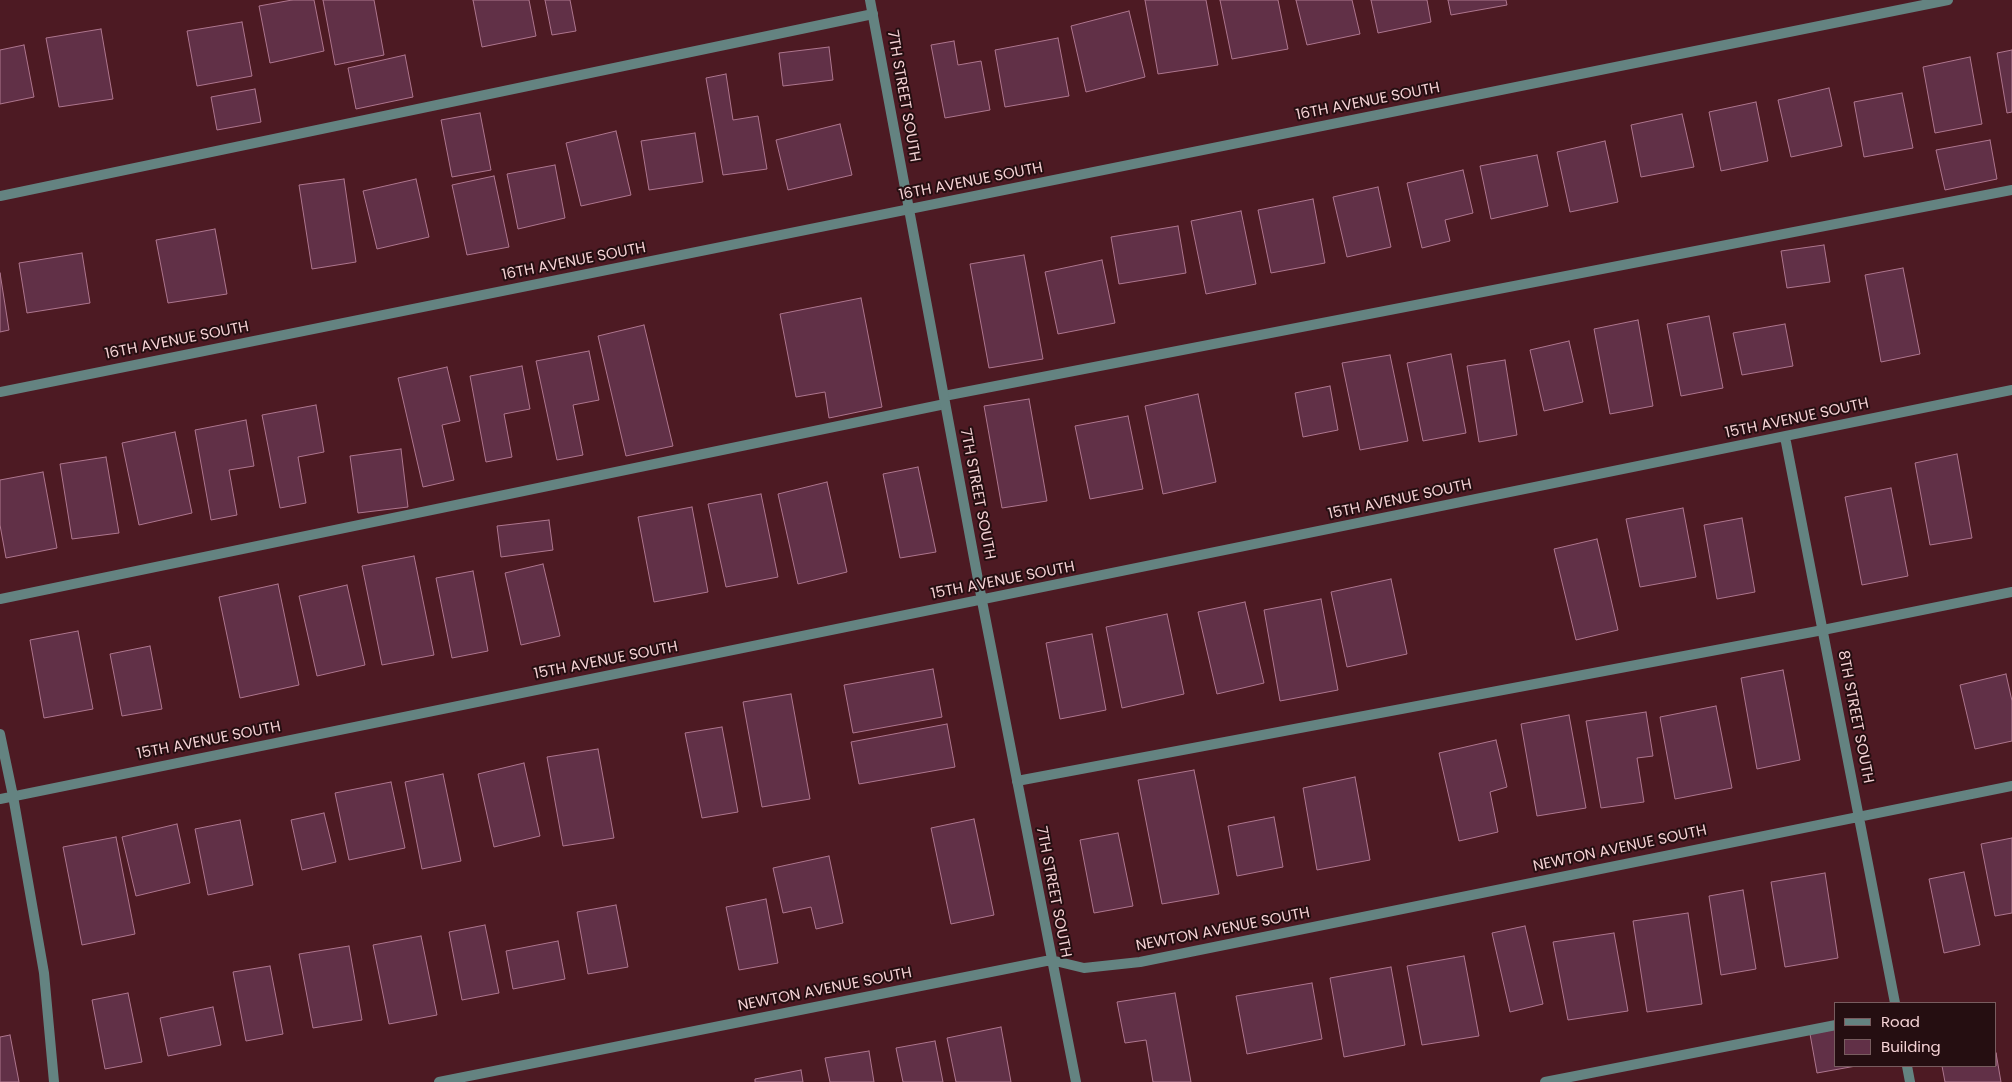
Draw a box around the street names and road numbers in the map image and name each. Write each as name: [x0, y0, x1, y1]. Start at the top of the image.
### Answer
street label: 7TH STREET SOUTH: [883, 29, 923, 163]
street label: 16TH AVENUE SOUTH: [1294, 79, 1442, 125]
street label: 16TH AVENUE SOUTH: [897, 159, 1045, 205]
street label: 16TH AVENUE SOUTH: [500, 239, 648, 285]
street label: 16TH AVENUE SOUTH: [103, 318, 251, 364]
street label: 15TH AVENUE SOUTH: [1724, 395, 1870, 443]
street label: 7TH STREET SOUTH: [955, 427, 999, 561]
street label: 15TH AVENUE SOUTH: [1327, 476, 1473, 524]
street label: 15TH AVENUE SOUTH: [930, 558, 1076, 604]
street label: 15TH AVENUE SOUTH: [533, 638, 679, 684]
street label: 8TH STREET SOUTH: [1833, 649, 1877, 785]
street label: 15TH AVENUE SOUTH: [136, 718, 282, 764]
street label: NEWTON AVENUE SOUTH: [1532, 822, 1708, 876]
street label: 7TH STREET SOUTH: [1031, 825, 1075, 959]
street label: NEWTON AVENUE SOUTH: [1134, 904, 1312, 956]
street label: NEWTON AVENUE SOUTH: [736, 964, 914, 1016]

